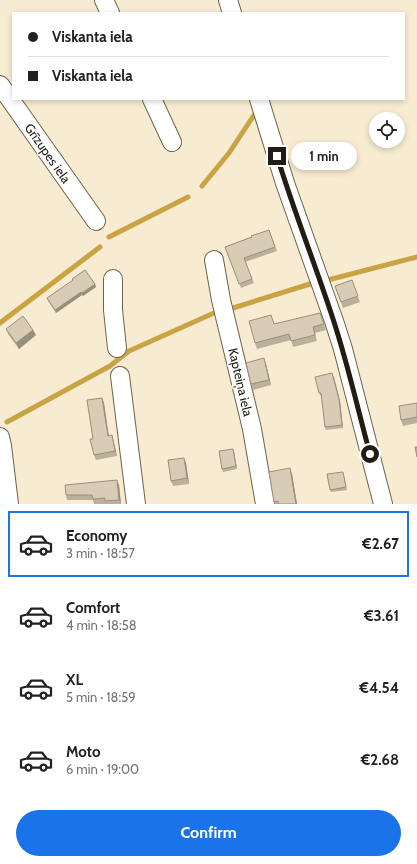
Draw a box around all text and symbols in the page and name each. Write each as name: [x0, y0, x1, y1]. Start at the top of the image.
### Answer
text: Viskanta iela: [52, 28, 133, 46]
text: Viskanta iela: [52, 67, 133, 85]
map controls: [369, 112, 405, 148]
button: locate: [369, 112, 405, 148]
street label: Grīzupes iela: [22, 120, 75, 187]
callout: 1 min: [291, 142, 357, 170]
route end: [268, 147, 286, 165]
text: 1 min: [309, 148, 339, 164]
street label: Kapteiņa iela: [224, 346, 257, 419]
route start: [361, 445, 379, 463]
icon: car: [18, 526, 54, 562]
text: Economy: [66, 527, 127, 545]
text: €2.67: [362, 535, 399, 553]
text: 3 min · 18:57: [66, 545, 135, 561]
icon: car: [18, 598, 54, 634]
text: Comfort: [66, 599, 120, 617]
text: €3.61: [364, 607, 399, 625]
text: 4 min · 18:58: [66, 617, 137, 633]
icon: car: [18, 670, 54, 706]
text: XL: [66, 671, 83, 689]
text: €4.54: [359, 679, 399, 697]
text: 5 min · 18:59: [66, 689, 136, 705]
icon: car: [18, 742, 54, 778]
text: Moto: [66, 743, 100, 761]
text: €2.68: [361, 751, 399, 769]
text: 6 min · 19:00: [66, 761, 139, 777]
button: Confirm: [16, 810, 401, 856]

